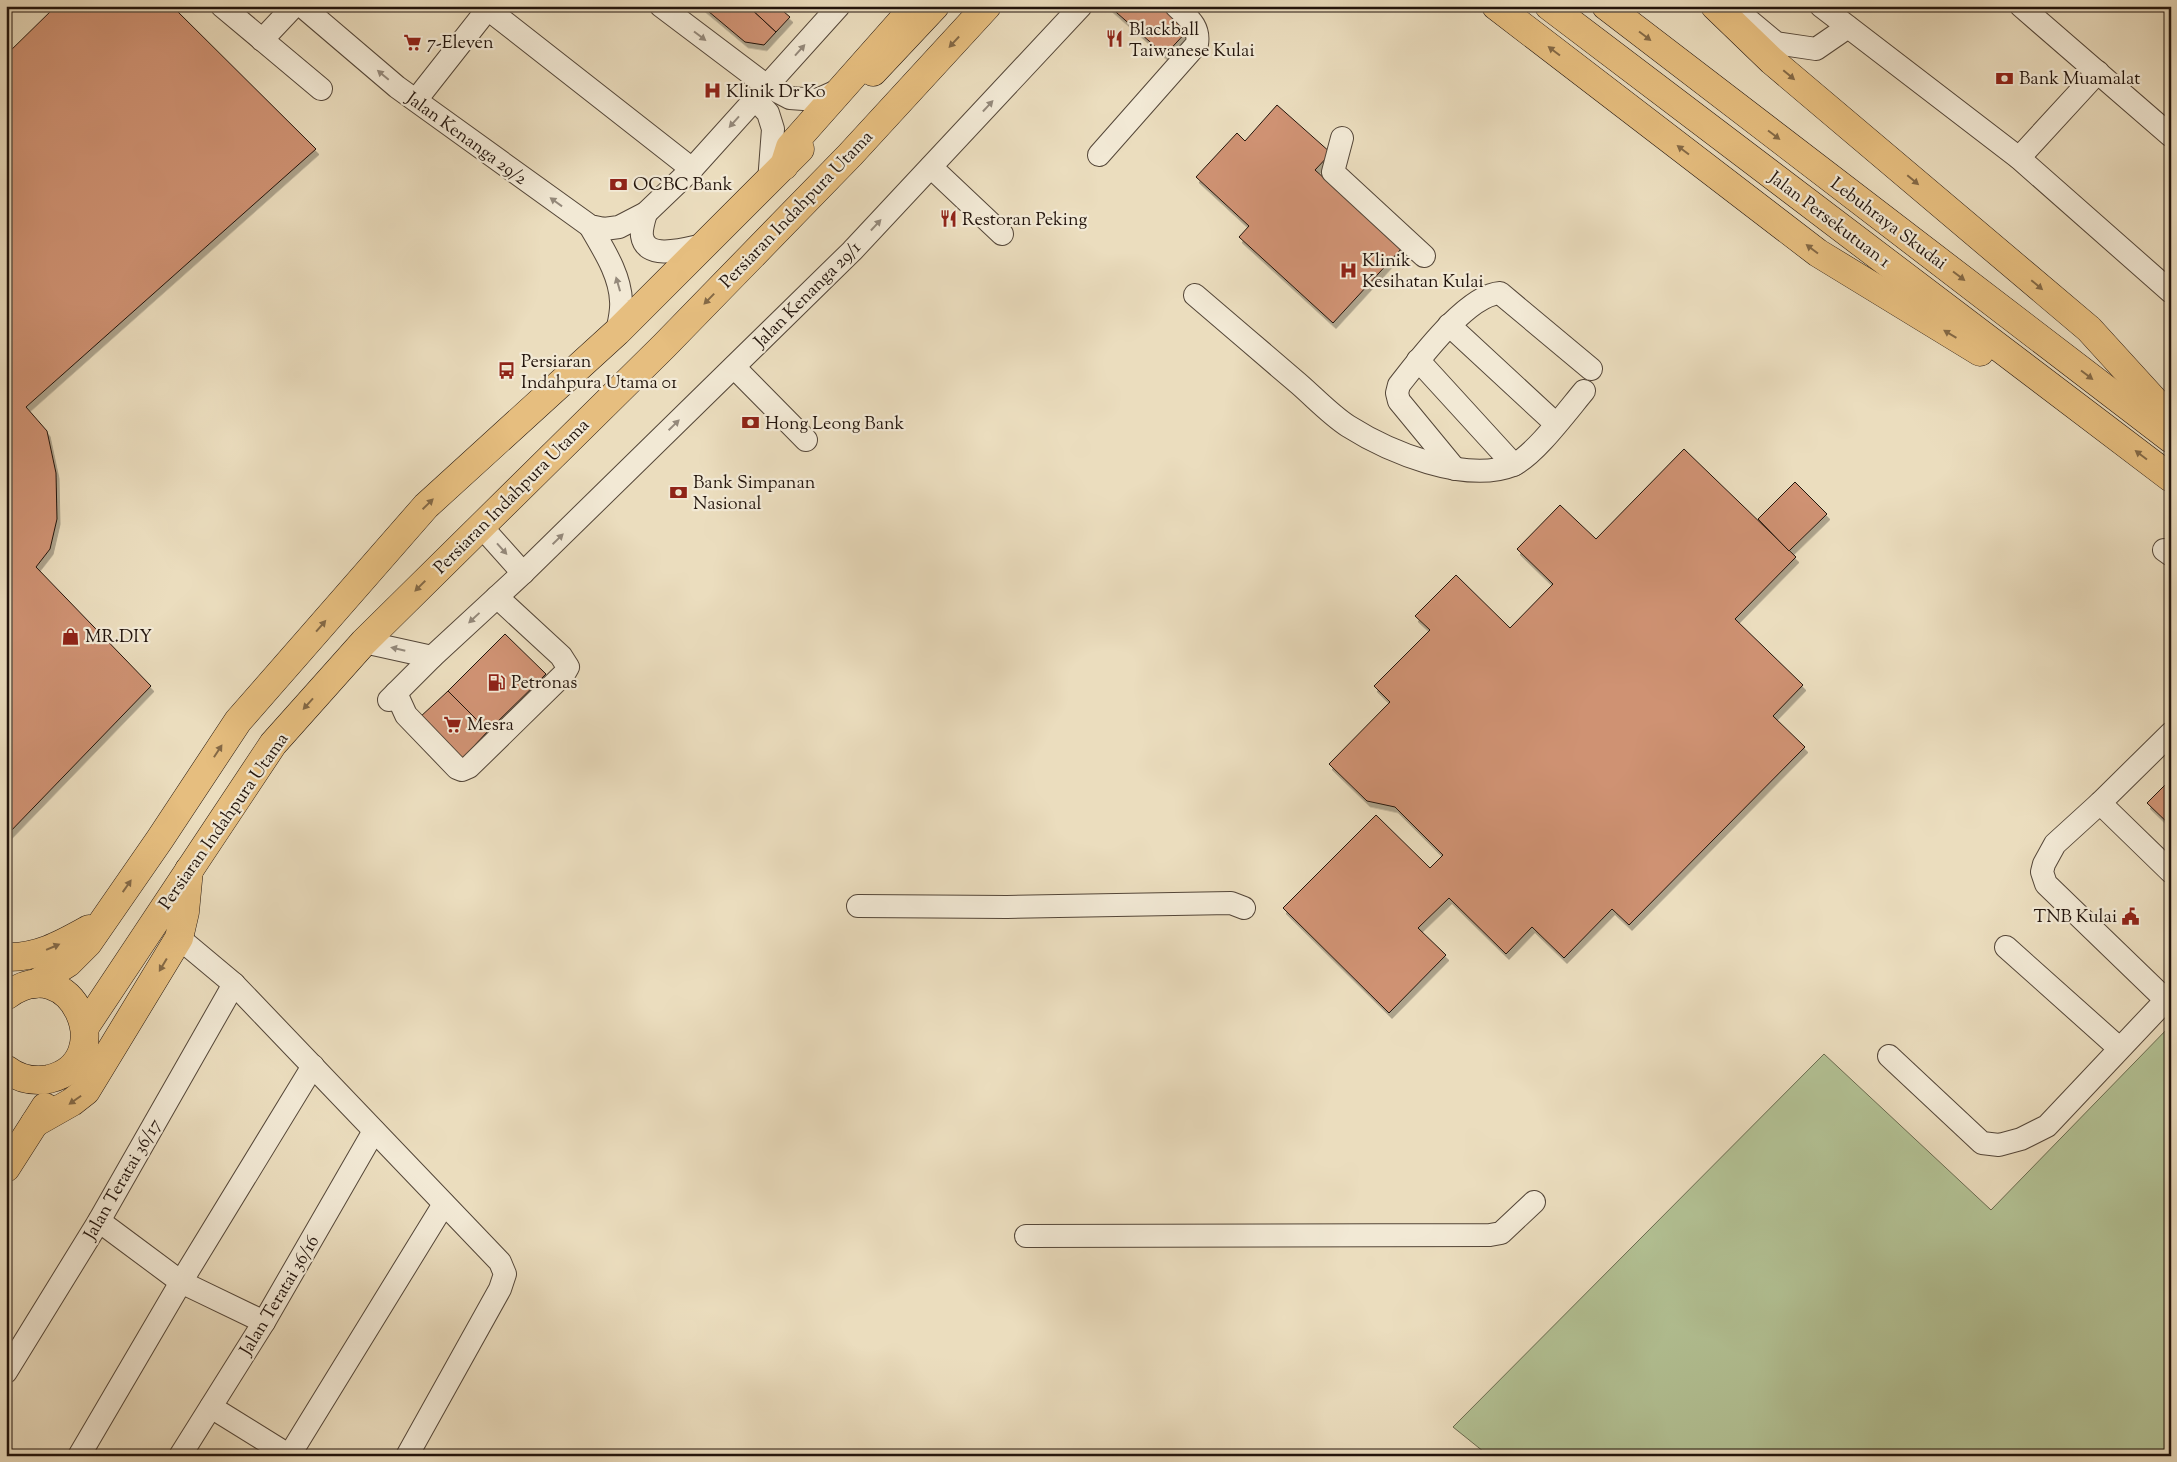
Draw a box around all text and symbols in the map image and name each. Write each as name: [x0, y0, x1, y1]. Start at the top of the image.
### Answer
place label: Blackball Taiwanese Kulai: [1129, 18, 1255, 65]
restaurant icon: Blackball Taiwanese Kulai: [1105, 29, 1125, 49]
one-way arrow: [693, 30, 706, 41]
place label: 7-Eleven: [427, 31, 494, 57]
one-way arrow: [1638, 31, 1652, 41]
supermarket icon: 7-Eleven: [403, 32, 423, 52]
one-way arrow: [948, 36, 960, 48]
one-way arrow: [794, 44, 806, 56]
one-way arrow: [1547, 46, 1561, 56]
place label: Bank Muamalat: [2019, 67, 2140, 93]
bank icon: Bank Muamalat: [1995, 68, 2015, 88]
one-way arrow: [377, 70, 389, 81]
one-way arrow: [1782, 70, 1795, 81]
place label: Klinik Dr Ko: [726, 80, 826, 106]
hospital icon: Klinik Dr Ko: [702, 81, 722, 101]
street label: Jalan Kenanga 29/2: [399, 86, 532, 193]
one-way arrow: [982, 100, 994, 112]
one-way arrow: [728, 116, 740, 128]
street label: Persiaran Indahpura Utama: [715, 125, 880, 295]
one-way arrow: [1767, 129, 1780, 140]
one-way arrow: [1676, 145, 1690, 155]
street label: Jalan Persekutuan 1: [1762, 166, 1895, 275]
street label: Lebuhraya Skudai: [1824, 172, 1951, 277]
place label: OCBC Bank: [633, 173, 733, 199]
bank icon: OCBC Bank: [609, 174, 629, 194]
one-way arrow: [1906, 175, 1919, 186]
one-way arrow: [549, 197, 563, 207]
place label: Restoran Peking: [962, 208, 1087, 234]
restaurant icon: Restoran Peking: [938, 209, 958, 229]
one-way arrow: [870, 219, 882, 231]
street label: Jalan Kenanga 29/1: [748, 236, 868, 355]
one-way arrow: [1805, 244, 1819, 254]
place label: Klinik Kesihatan Kulai: [1362, 249, 1484, 296]
hospital icon: Klinik Kesihatan Kulai: [1338, 260, 1358, 280]
one-way arrow: [1952, 271, 1965, 282]
one-way arrow: [613, 277, 621, 292]
one-way arrow: [2030, 280, 2043, 291]
one-way arrow: [703, 293, 715, 305]
one-way arrow: [1944, 330, 1957, 339]
place label: Persiaran Indahpura Utama 01: [521, 350, 677, 397]
bus stop icon: Persiaran Indahpura Utama 01: [497, 361, 517, 381]
one-way arrow: [2081, 370, 2094, 380]
place label: Hong Leong Bank: [765, 412, 905, 438]
bank icon: Hong Leong Bank: [741, 413, 761, 433]
street label: Persiaran Indahpura Utama: [429, 414, 596, 581]
one-way arrow: [668, 420, 680, 432]
one-way arrow: [2135, 450, 2148, 461]
place label: Bank Simpanan Nasional: [693, 471, 816, 518]
bank icon: Bank Simpanan Nasional: [669, 482, 689, 502]
one-way arrow: [422, 498, 434, 510]
one-way arrow: [552, 533, 564, 545]
one-way arrow: [496, 543, 507, 556]
one-way arrow: [414, 580, 426, 592]
one-way arrow: [469, 612, 481, 624]
one-way arrow: [315, 620, 326, 632]
place label: MR.DIY: [85, 625, 152, 651]
shop icon: MR.DIY: [61, 626, 81, 646]
one-way arrow: [390, 645, 405, 653]
place label: Petronas: [511, 671, 577, 697]
fuel station icon: Petronas: [487, 672, 507, 692]
one-way arrow: [302, 698, 314, 710]
place label: Mesra: [467, 713, 514, 739]
supermarket icon: Mesra: [443, 714, 463, 734]
street label: Persiaran Indahpura Utama: [153, 728, 296, 916]
one-way arrow: [213, 745, 223, 758]
one-way arrow: [122, 880, 132, 893]
place label: TNB Kulai: [2034, 905, 2117, 931]
public building icon: TNB Kulai: [2121, 906, 2141, 926]
one-way arrow: [46, 943, 60, 951]
one-way arrow: [159, 958, 168, 971]
one-way arrow: [68, 1095, 82, 1105]
street label: Jalan Teratai 36/17: [78, 1115, 169, 1246]
street label: Jalan Teratai 36/16: [234, 1231, 327, 1362]

